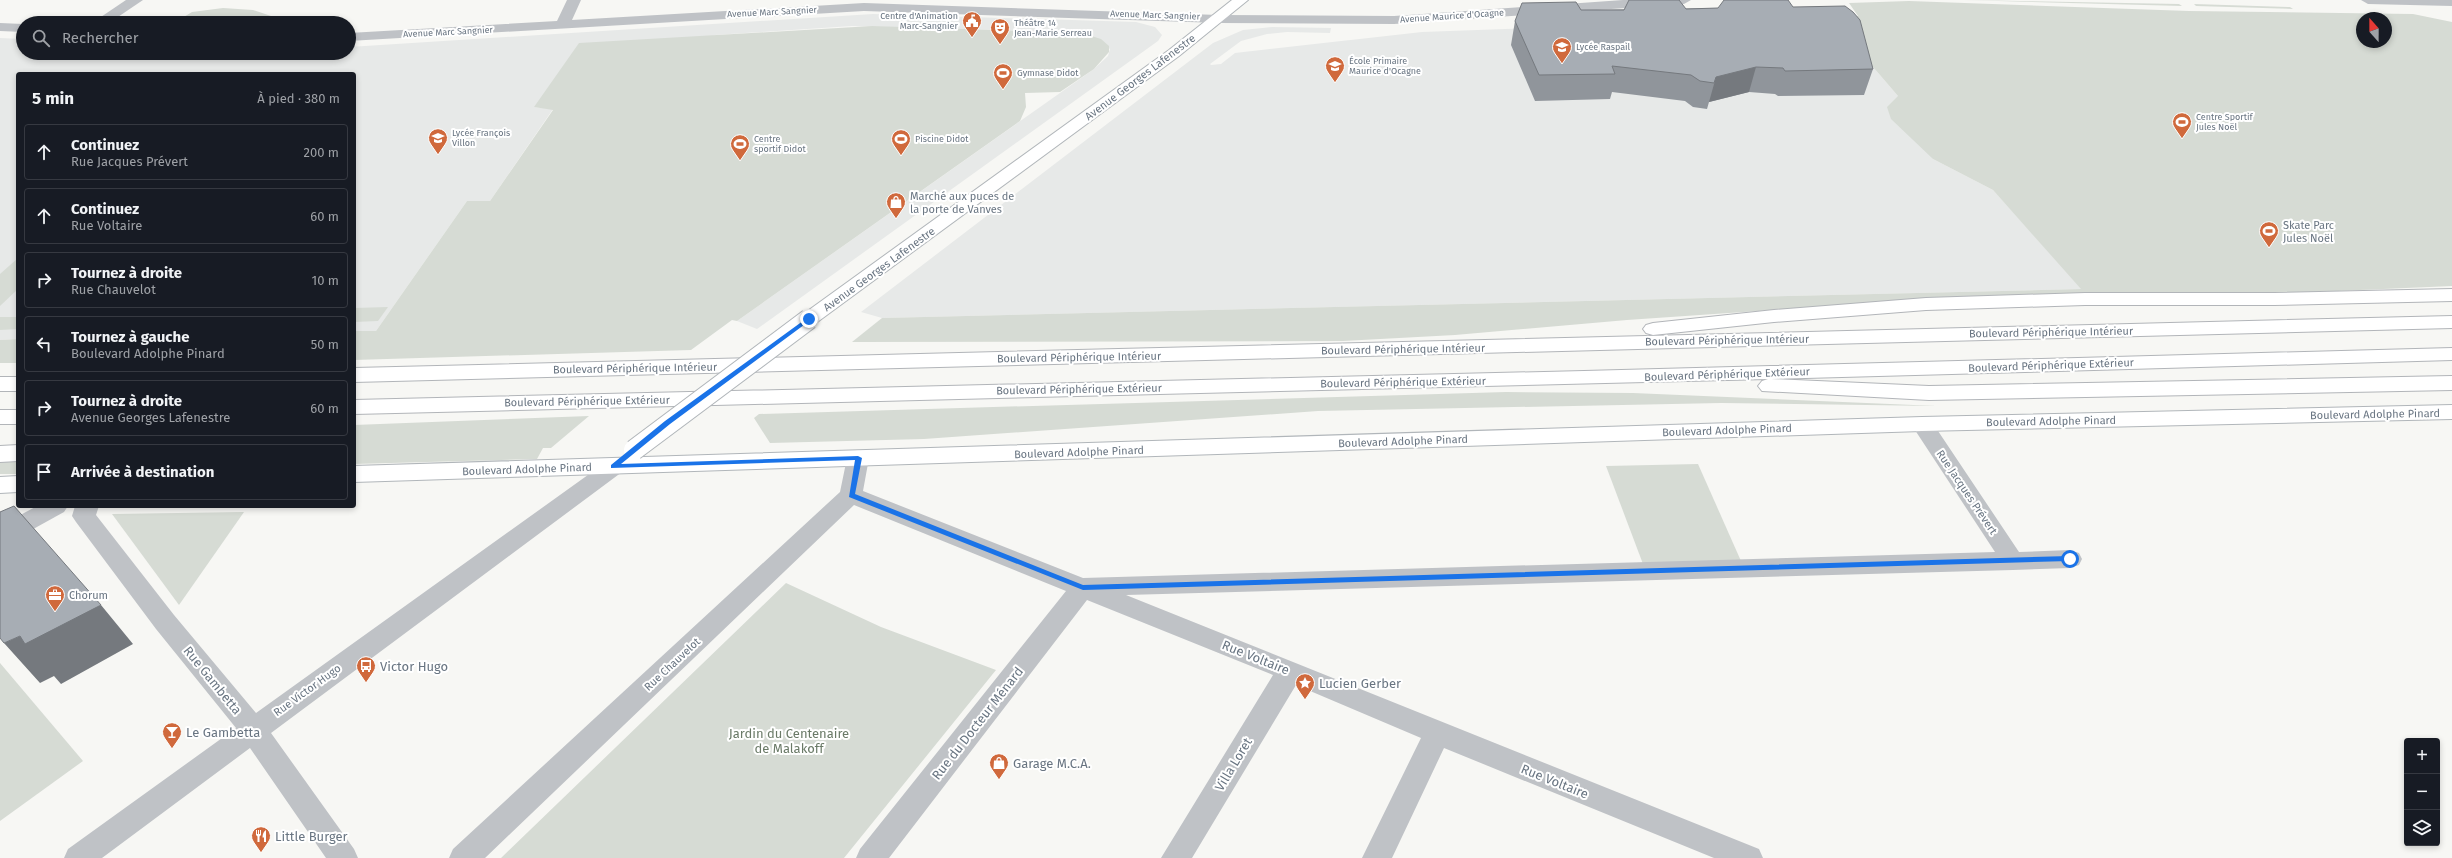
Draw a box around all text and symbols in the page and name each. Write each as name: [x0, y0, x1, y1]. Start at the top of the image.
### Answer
street label: Avenue Marc Sangnier: [727, 5, 818, 19]
street label: Avenue Maurice d'Ocagne: [1400, 7, 1504, 25]
street label: Avenue Marc Sangnier: [1110, 8, 1201, 22]
public building icon: Centre d'Animation Marc-Sangnier: [961, 10, 983, 38]
place label: Centre d'Animation Marc-Sangnier: [880, 11, 959, 31]
north arrow: [2356, 12, 2392, 48]
search box: [16, 16, 356, 60]
theatre icon: Théâtre 14 Jean-Marie Serreau: [989, 17, 1011, 45]
place label: Théâtre 14 Jean-Marie Serreau: [1014, 18, 1092, 38]
street label: Avenue Marc Sangnier: [403, 25, 494, 39]
icon: search: [30, 27, 52, 49]
text: Rechercher: [62, 29, 138, 47]
street label: Avenue Georges Lafenestre: [1083, 32, 1198, 123]
school or university icon: Lycée Raspail: [1551, 36, 1573, 64]
place label: Lycée Raspail: [1576, 42, 1631, 52]
school or university icon: École Primaire Maurice d'Ocagne: [1324, 55, 1346, 83]
place label: École Primaire Maurice d'Ocagne: [1349, 55, 1421, 76]
sports icon: Gymnase Didot: [992, 62, 1014, 90]
place label: Gymnase Didot: [1017, 68, 1079, 78]
text: 5 min: [32, 88, 74, 109]
text: À pied · 380 m: [257, 91, 340, 106]
sports icon: Centre Sportif Jules Noël: [2171, 111, 2193, 139]
place label: Centre Sportif Jules Noël: [2196, 112, 2254, 132]
school or university icon: Lycée François Villon: [427, 127, 449, 155]
place label: Lycée François Villon: [452, 128, 510, 148]
sports icon: Piscine Didot: [890, 128, 912, 156]
sports icon: Centre sportif Didot: [729, 133, 751, 161]
place label: Centre sportif Didot: [754, 134, 806, 154]
place label: Piscine Didot: [915, 134, 969, 144]
text: Continuez: [71, 136, 139, 154]
icon: ahead: [33, 141, 55, 163]
text: 200 m: [303, 145, 339, 160]
text: Rue Jacques Prévert: [71, 154, 188, 169]
place label: Marché aux puces de la porte de Vanves: [910, 190, 1014, 216]
shop icon: Marché aux puces de la porte de Vanves: [885, 191, 907, 219]
text: Continuez: [71, 200, 139, 218]
icon: ahead: [33, 205, 55, 227]
text: 60 m: [310, 209, 339, 224]
text: Rue Voltaire: [71, 218, 142, 233]
place label: Skate Parc Jules Noël: [2283, 219, 2334, 245]
sports icon: Skate Parc Jules Noël: [2258, 220, 2280, 248]
street label: Avenue Georges Lafenestre: [821, 225, 938, 314]
text: Tournez à droite: [71, 264, 182, 282]
icon: right: [33, 269, 55, 291]
text: 10 m: [312, 273, 339, 288]
text: Rue Chauvelot: [71, 282, 156, 297]
route end: [800, 310, 818, 328]
street label: Boulevard Périphérique Intérieur: [1969, 325, 2134, 340]
text: Tournez à gauche: [71, 328, 190, 346]
icon: left: [33, 333, 55, 355]
street label: Boulevard Périphérique Intérieur: [1645, 333, 1810, 348]
text: 50 m: [311, 337, 339, 352]
street label: Boulevard Périphérique Intérieur: [1321, 342, 1486, 357]
text: Boulevard Adolphe Pinard: [71, 346, 225, 361]
street label: Boulevard Périphérique Intérieur: [997, 350, 1162, 365]
street label: Boulevard Périphérique Extérieur: [1968, 356, 2135, 375]
street label: Boulevard Périphérique Intérieur: [553, 361, 718, 376]
street label: Boulevard Périphérique Extérieur: [1644, 365, 1811, 384]
street label: Boulevard Périphérique Extérieur: [1320, 375, 1487, 390]
street label: Boulevard Périphérique Extérieur: [996, 382, 1163, 397]
text: Tournez à droite: [71, 392, 182, 410]
street label: Boulevard Périphérique Extérieur: [504, 394, 671, 409]
icon: right: [33, 397, 55, 419]
text: 60 m: [310, 401, 339, 416]
street label: Boulevard Adolphe Pinard: [2310, 407, 2440, 422]
text: Avenue Georges Lafenestre: [71, 410, 230, 425]
street label: Boulevard Adolphe Pinard: [1986, 414, 2116, 429]
street label: Boulevard Adolphe Pinard: [1662, 422, 1792, 439]
street label: Boulevard Adolphe Pinard: [1338, 433, 1468, 450]
street label: Boulevard Adolphe Pinard: [1014, 444, 1144, 461]
street label: Rue Jacques Prévert: [1934, 448, 2000, 537]
icon: arrive: [33, 461, 55, 483]
street label: Boulevard Adolphe Pinard: [462, 461, 592, 478]
text: Arrivée à destination: [71, 463, 214, 481]
route start: [2061, 550, 2079, 568]
office icon: Chorum: [44, 584, 66, 612]
place label: Chorum: [69, 589, 108, 602]
street label: Rue Chauvelot: [642, 635, 703, 694]
street label: Rue Voltaire: [1220, 637, 1292, 678]
street label: Rue Gambetta: [180, 643, 245, 718]
bus stop icon: Victor Hugo: [355, 655, 377, 683]
place label: Victor Hugo: [380, 659, 448, 674]
street label: Rue Victor Hugo: [271, 662, 343, 719]
street label: Rue du Docteur Ménard: [929, 664, 1026, 783]
place icon: Lucien Gerber: [1294, 672, 1316, 700]
place label: Lucien Gerber: [1319, 676, 1401, 691]
bar icon: Le Gambetta: [161, 721, 183, 749]
place label: Le Gambetta: [186, 725, 260, 740]
park label: Jardin du Centenaire de Malakoff: [729, 726, 849, 756]
street label: Villa Loret: [1212, 735, 1255, 793]
map controls: [2404, 738, 2440, 846]
button: +: [2404, 738, 2440, 774]
shop icon: Garage M.C.A.: [988, 752, 1010, 780]
place label: Garage M.C.A.: [1013, 756, 1091, 771]
street label: Rue Voltaire: [1519, 761, 1591, 802]
button: −: [2404, 774, 2440, 810]
button: layers: [2404, 810, 2440, 846]
restaurant icon: Little Burger: [250, 825, 272, 853]
place label: Little Burger: [275, 829, 348, 844]

